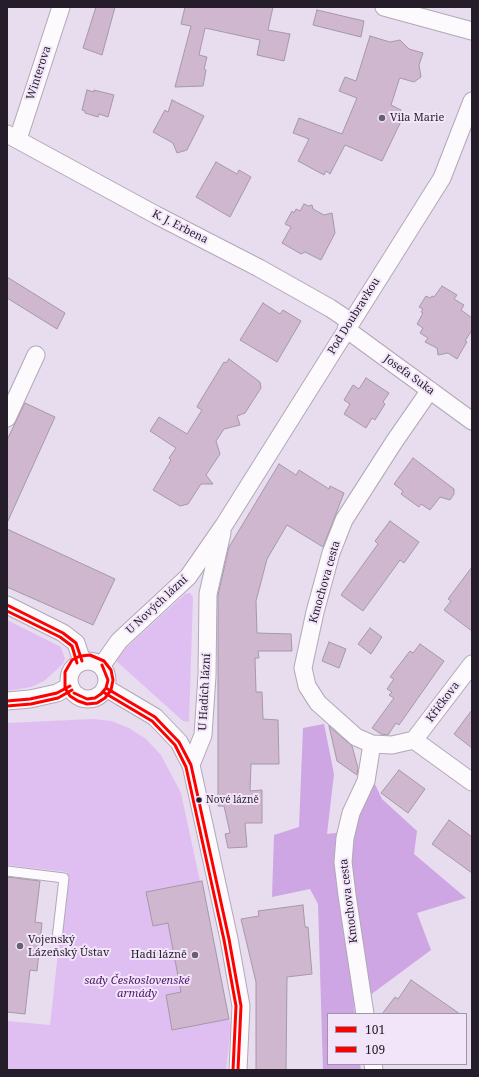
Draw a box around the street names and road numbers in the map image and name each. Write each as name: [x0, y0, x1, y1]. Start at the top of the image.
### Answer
street label: Winterova: [24, 44, 54, 102]
street label: K. J. Erbena: [150, 207, 210, 247]
street label: Pod Doubravkou: [325, 275, 383, 357]
street label: Josefa Suka: [381, 352, 437, 398]
street label: Kmochova cesta: [307, 539, 343, 625]
street label: U Nových lázní: [124, 573, 190, 637]
street label: U Hadích lázní: [196, 653, 214, 731]
street label: Křičkova: [424, 679, 462, 725]
street label: Kmochova cesta: [337, 858, 361, 944]

